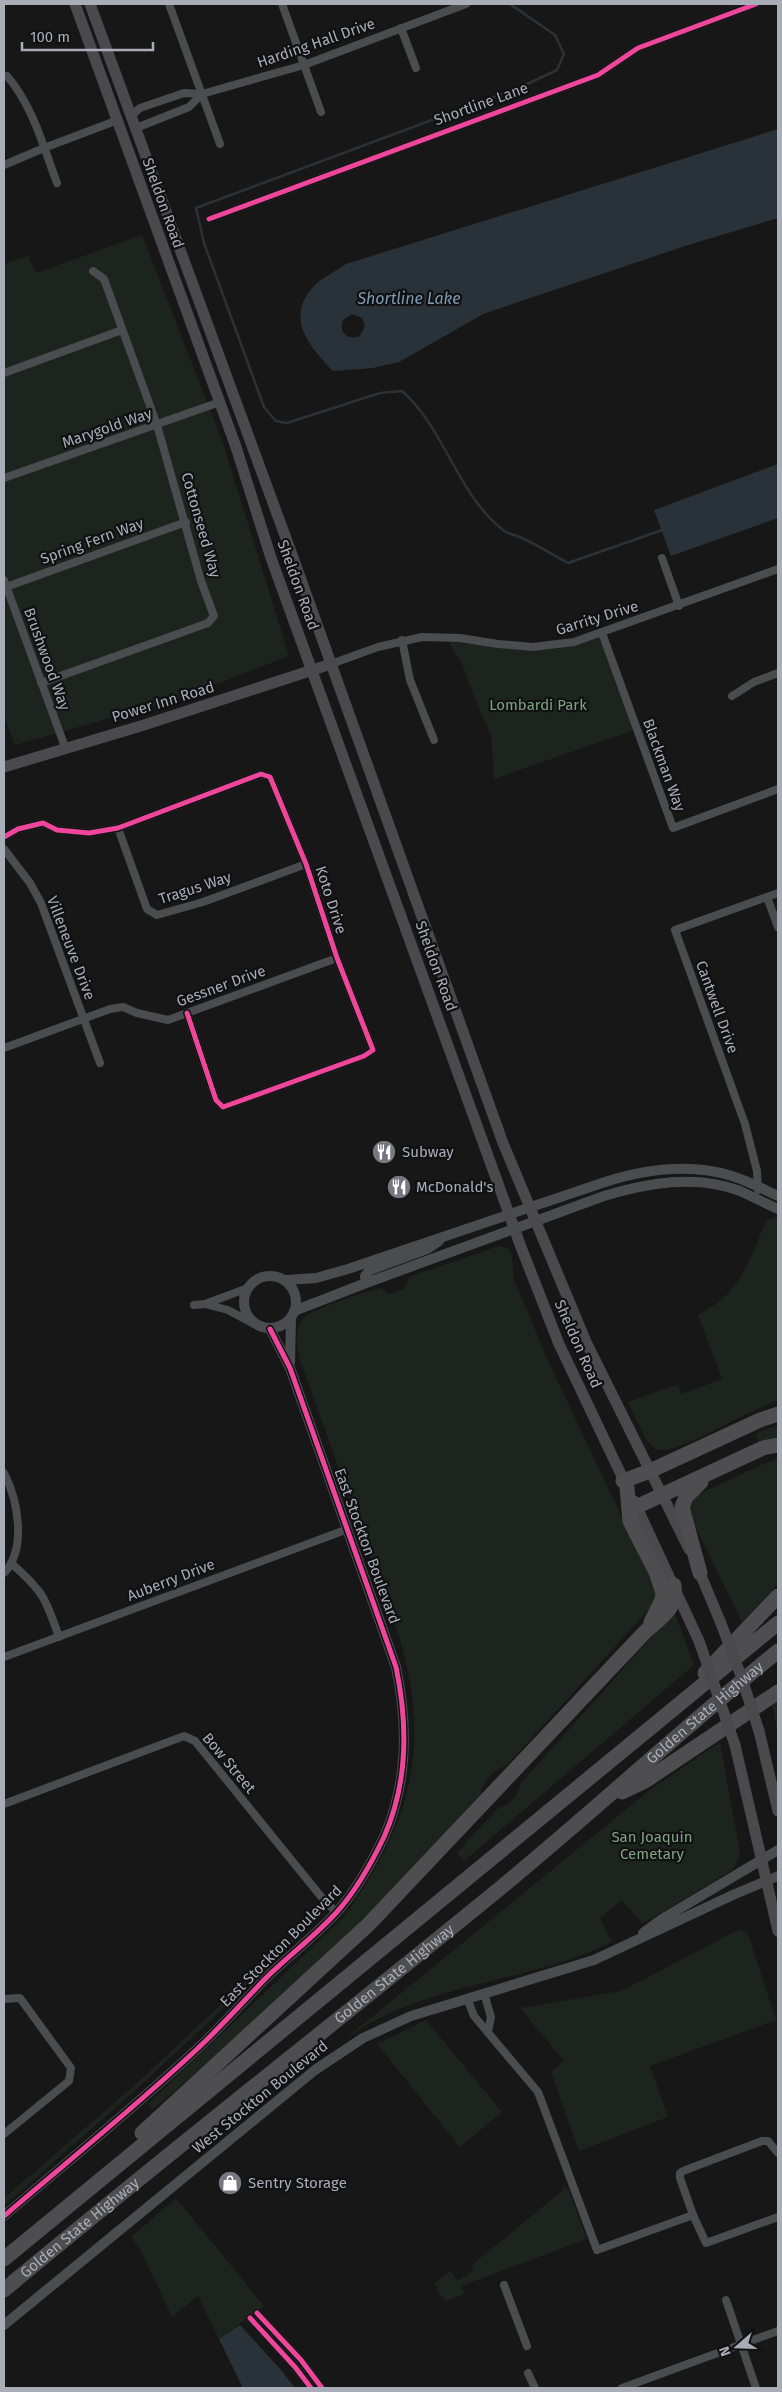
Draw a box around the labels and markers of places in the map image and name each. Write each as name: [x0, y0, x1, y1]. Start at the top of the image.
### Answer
restaurant icon: Subway: [371, 1139, 397, 1165]
place label: Subway: [402, 1143, 454, 1161]
restaurant icon: McDonald's: [386, 1174, 412, 1200]
place label: McDonald's: [416, 1178, 494, 1196]
shop icon: Sentry Storage: [217, 2170, 243, 2196]
place label: Sentry Storage: [248, 2174, 347, 2192]

